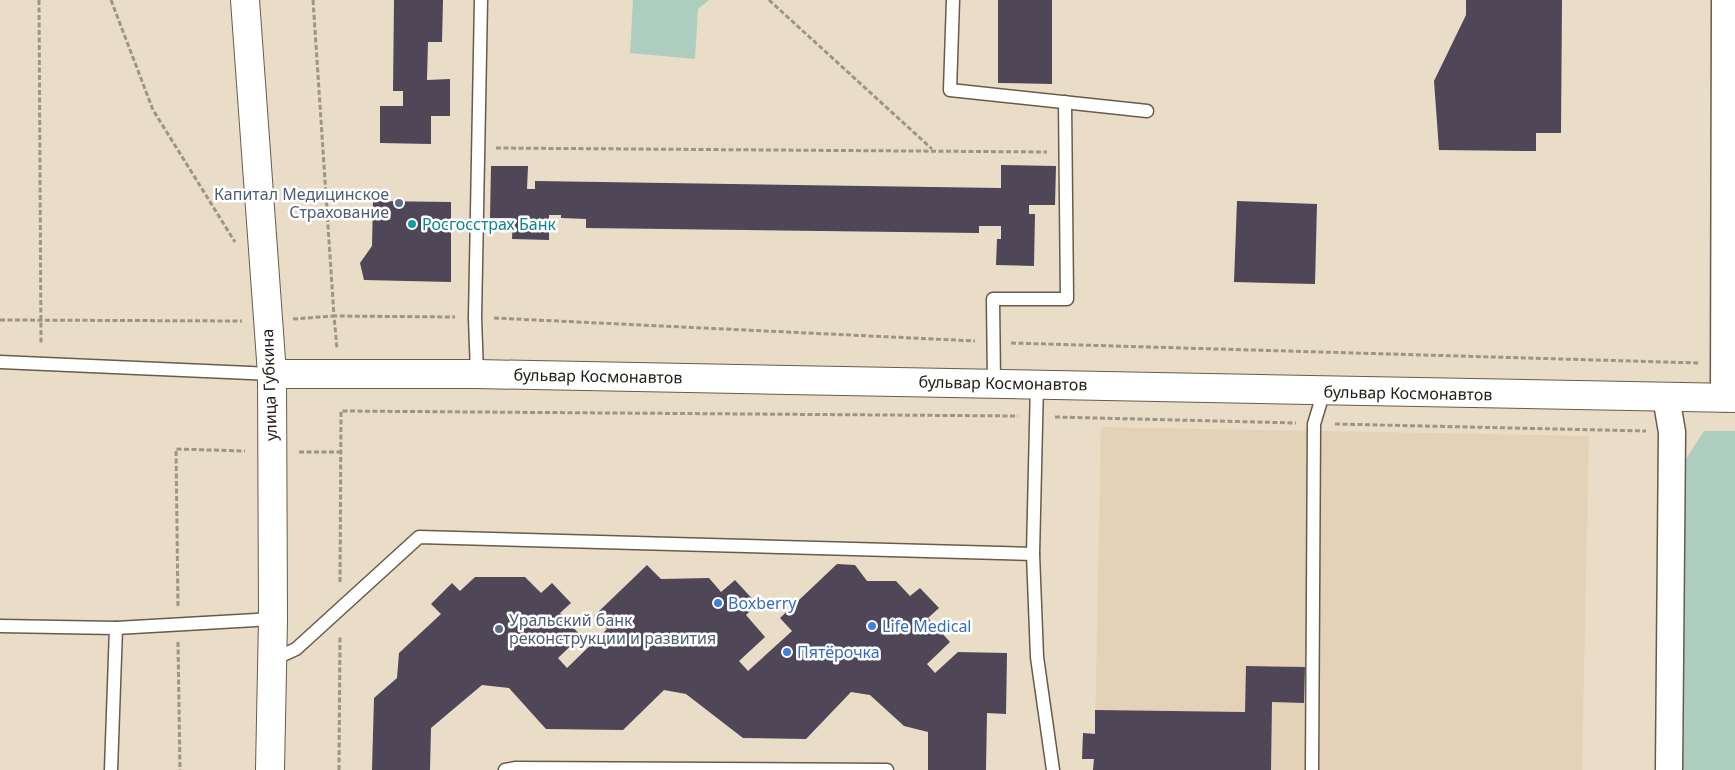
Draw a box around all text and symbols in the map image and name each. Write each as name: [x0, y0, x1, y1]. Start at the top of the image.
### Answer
place label: Капитал Медицинское Страхование: [214, 183, 389, 223]
marker: Капитал Медицинское Страхование: [393, 197, 405, 209]
place label: Росгосстрах Банк: [422, 213, 557, 235]
marker: Росгосстрах Банк: [406, 218, 418, 230]
street label: улица Губкина: [256, 329, 282, 441]
street label: бульвар Космонавтов: [514, 364, 682, 388]
street label: бульвар Космонавтов: [919, 371, 1087, 395]
street label: бульвар Космонавтов: [1324, 381, 1492, 405]
place label: Boxberry: [728, 592, 797, 614]
marker: Boxberry: [712, 597, 724, 609]
place label: Уральский банк реконструкции и развития: [509, 609, 716, 649]
place label: Life Medical: [882, 615, 972, 637]
marker: Life Medical: [866, 620, 878, 632]
marker: Уральский банк реконструкции и развития: [493, 623, 505, 635]
place label: Пятёрочка: [797, 641, 880, 663]
marker: Пятёрочка: [781, 646, 793, 658]

